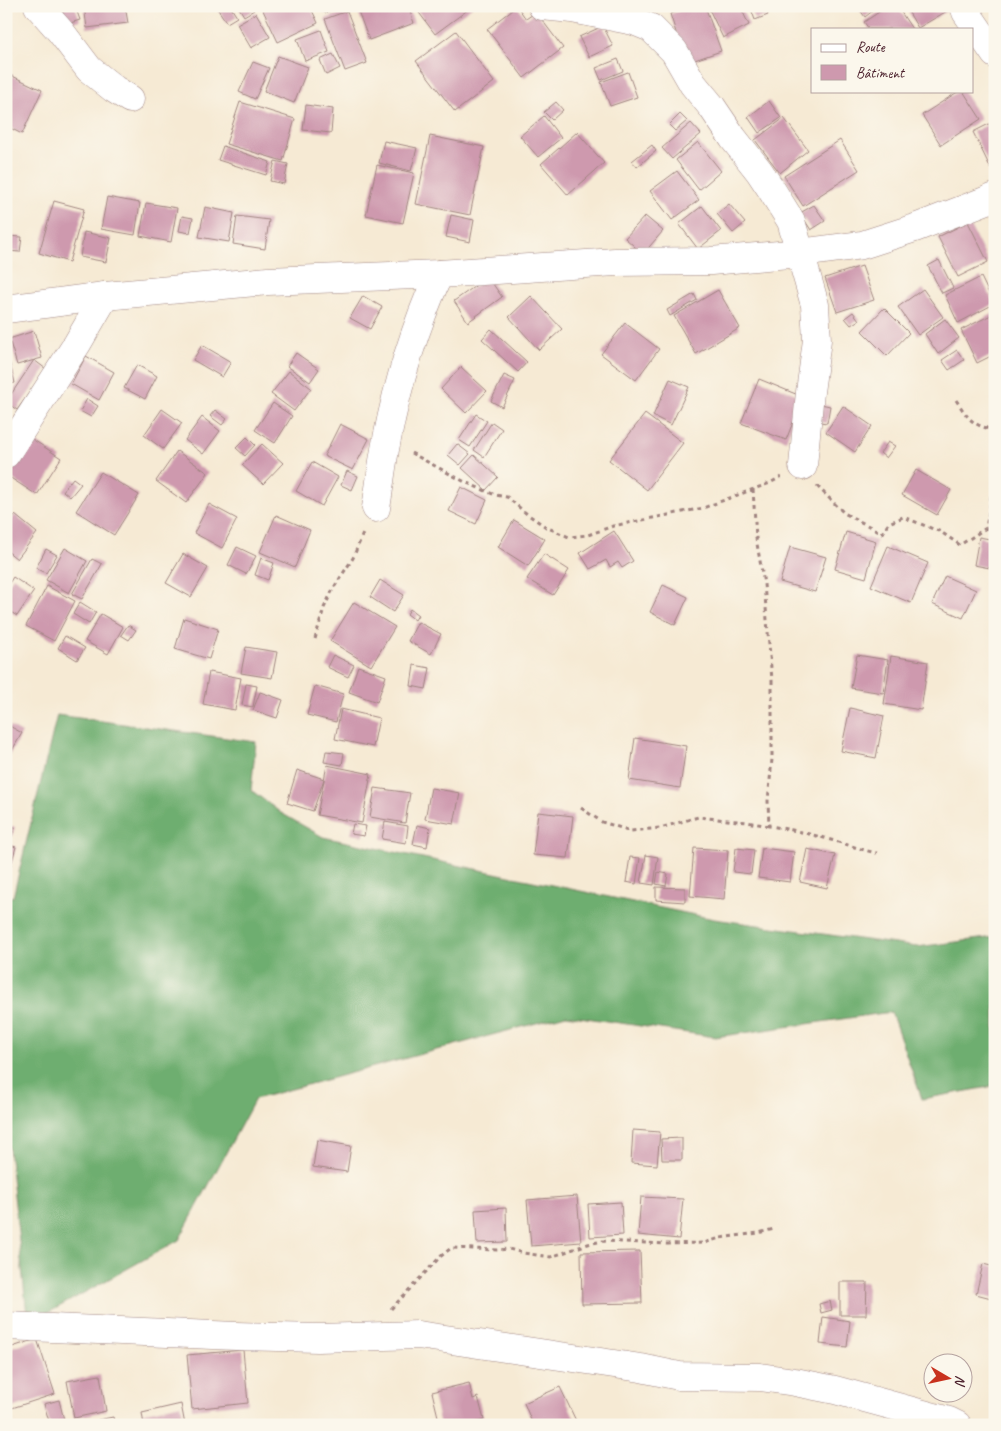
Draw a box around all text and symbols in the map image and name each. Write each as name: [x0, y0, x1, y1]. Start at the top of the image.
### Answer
legend: [811, 28, 974, 92]
text: Route: [856, 38, 886, 57]
text: Bâtiment: [856, 64, 906, 83]
north arrow: [924, 1354, 974, 1404]
text: N: [951, 1374, 969, 1388]

